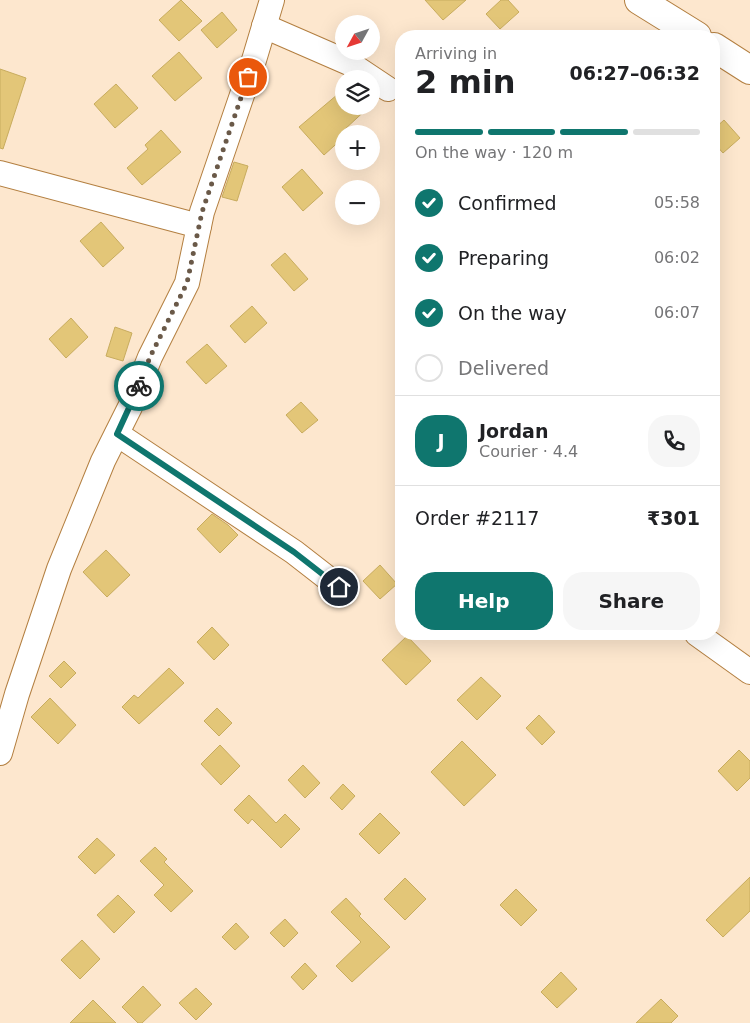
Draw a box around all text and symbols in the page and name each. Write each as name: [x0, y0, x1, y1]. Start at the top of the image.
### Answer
north arrow: [335, 15, 380, 60]
map controls: [335, 15, 380, 225]
text: Arriving in: [415, 44, 497, 63]
pin: [227, 56, 269, 98]
text: 06:27–06:32: [570, 62, 700, 84]
icon: bag: [234, 63, 262, 91]
text: 2 min: [415, 63, 516, 101]
button: layers: [335, 70, 380, 115]
button: +: [335, 125, 380, 170]
text: On the way · 120 m: [415, 143, 573, 162]
button: −: [335, 180, 380, 225]
icon: check: [415, 189, 443, 217]
text: Confirmed: [458, 192, 557, 214]
text: 05:58: [654, 193, 700, 212]
icon: check: [415, 244, 443, 272]
text: Preparing: [458, 247, 549, 269]
text: 06:02: [654, 248, 700, 267]
icon: check: [415, 299, 443, 327]
text: On the way: [458, 302, 567, 324]
text: 06:07: [654, 303, 700, 322]
text: Delivered: [458, 357, 549, 379]
courier: [114, 361, 164, 411]
icon: bike: [125, 372, 153, 400]
button: phone: [648, 415, 700, 467]
text: Jordan: [479, 420, 548, 442]
text: J: [437, 430, 445, 452]
text: Courier · 4.4: [479, 442, 578, 461]
text: Order #2117: [415, 507, 539, 529]
text: ₹301: [647, 507, 700, 529]
pin: [318, 566, 360, 608]
button: Help: [415, 572, 553, 630]
button: Share: [563, 572, 700, 630]
icon: home: [325, 573, 353, 601]

